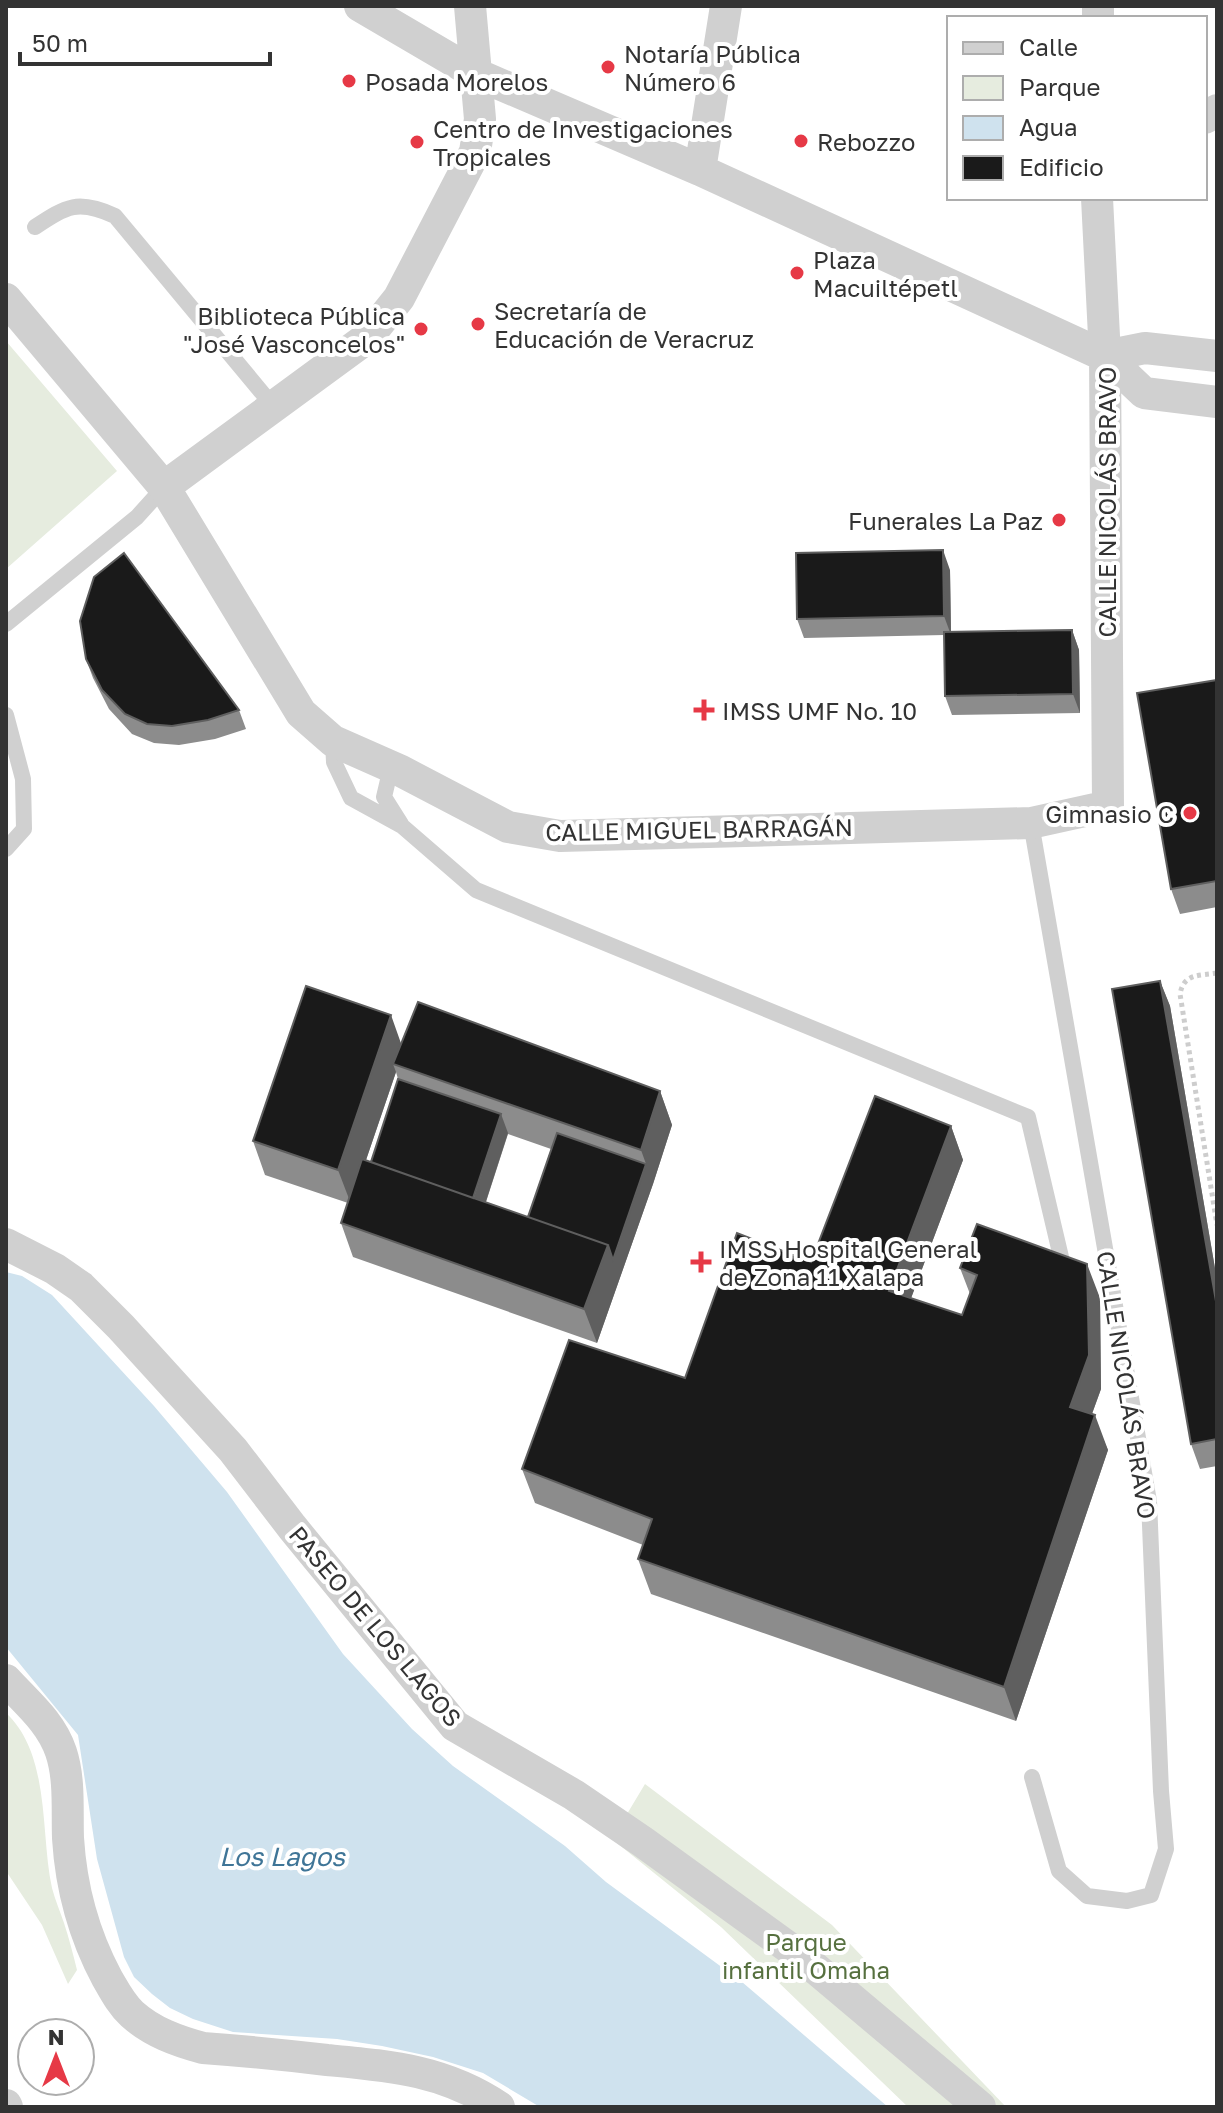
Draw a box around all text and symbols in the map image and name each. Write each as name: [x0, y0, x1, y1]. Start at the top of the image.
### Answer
scale bar: [20, 16, 270, 66]
legend: [947, 16, 1207, 200]
text: 50 m: [32, 28, 88, 57]
text: Calle: [1019, 32, 1078, 61]
place label: Notaría Pública Número 6: [624, 39, 801, 96]
marker: Notaría Pública Número 6: [599, 58, 617, 76]
place label: Posada Morelos: [365, 67, 548, 96]
marker: Posada Morelos: [340, 72, 358, 90]
text: Parque: [1019, 72, 1100, 101]
text: Agua: [1019, 112, 1078, 141]
place label: Centro de Investigaciones Tropicales: [433, 114, 733, 171]
place label: Rebozzo: [817, 127, 915, 156]
marker: Rebozzo: [792, 132, 810, 150]
marker: Centro de Investigaciones Tropicales: [408, 133, 426, 151]
text: Edificio: [1019, 152, 1104, 181]
place label: Plaza Macuiltépetl: [813, 245, 958, 302]
marker: Plaza Macuiltépetl: [788, 264, 806, 282]
place label: Secretaría de Educación de Veracruz: [494, 296, 754, 353]
place label: Biblioteca Pública "José Vasconcelos": [183, 301, 405, 358]
marker: Secretaría de Educación de Veracruz: [469, 315, 487, 333]
marker: Biblioteca Pública "José Vasconcelos": [412, 320, 430, 338]
street label: CALLE NICOLÁS BRAVO: [1092, 366, 1121, 638]
place label: Funerales La Paz: [848, 506, 1043, 535]
marker: Funerales La Paz: [1050, 511, 1068, 529]
place label: IMSS UMF No. 10: [722, 696, 917, 725]
marker: IMSS UMF No. 10: [693, 699, 715, 721]
place label: Gimnasio C: [1045, 799, 1174, 828]
marker: Gimnasio C: [1181, 804, 1199, 822]
street label: CALLE MIGUEL BARRAGÁN: [545, 812, 853, 846]
place label: IMSS Hospital General de Zona 11 Xalapa: [719, 1234, 977, 1291]
street label: CALLE NICOLÁS BRAVO: [1091, 1249, 1163, 1521]
marker: IMSS Hospital General de Zona 11 Xalapa: [690, 1251, 712, 1273]
street label: PASEO DE LOS LAGOS: [284, 1520, 468, 1732]
water label: Los Lagos: [219, 1841, 346, 1872]
park label: Parque infantil Omaha: [722, 1927, 890, 1984]
north arrow: [16, 2017, 96, 2097]
text: N: [48, 2023, 64, 2050]

